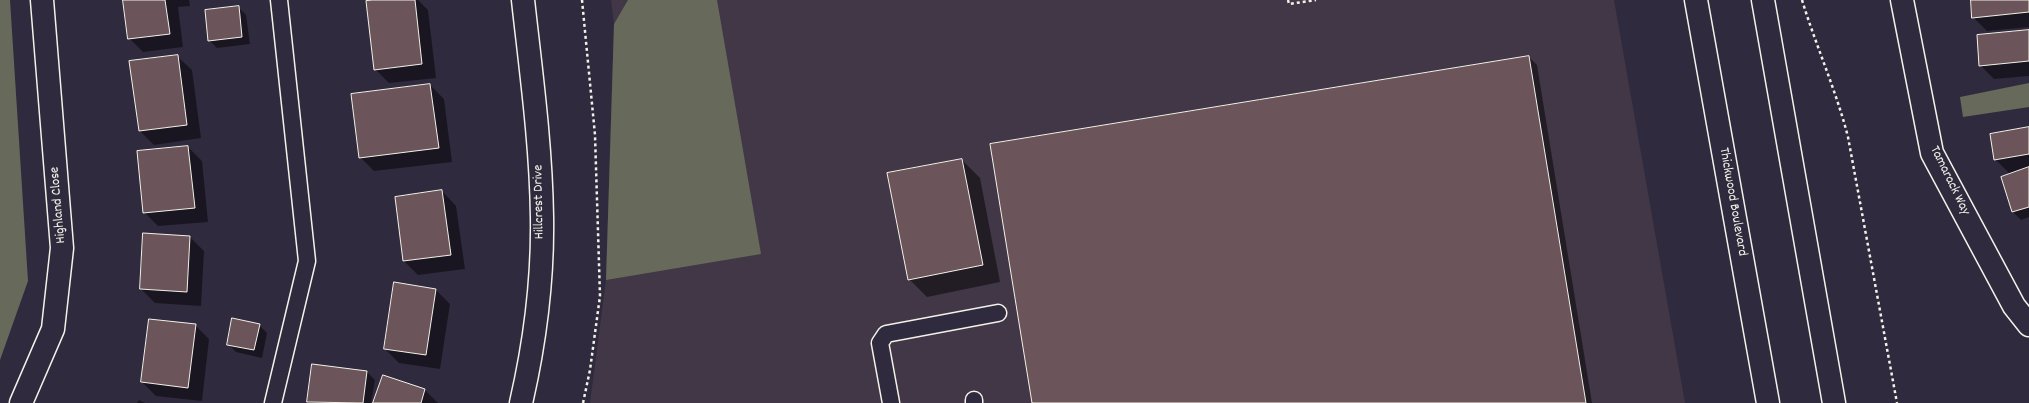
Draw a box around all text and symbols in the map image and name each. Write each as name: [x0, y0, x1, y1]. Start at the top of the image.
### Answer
street label: Tamarack Way: [1925, 144, 1973, 218]
street label: Thickwood Boulevard: [1714, 147, 1750, 257]
street label: Hillcrest Drive: [531, 165, 549, 239]
street label: Highland Close: [47, 166, 71, 244]

